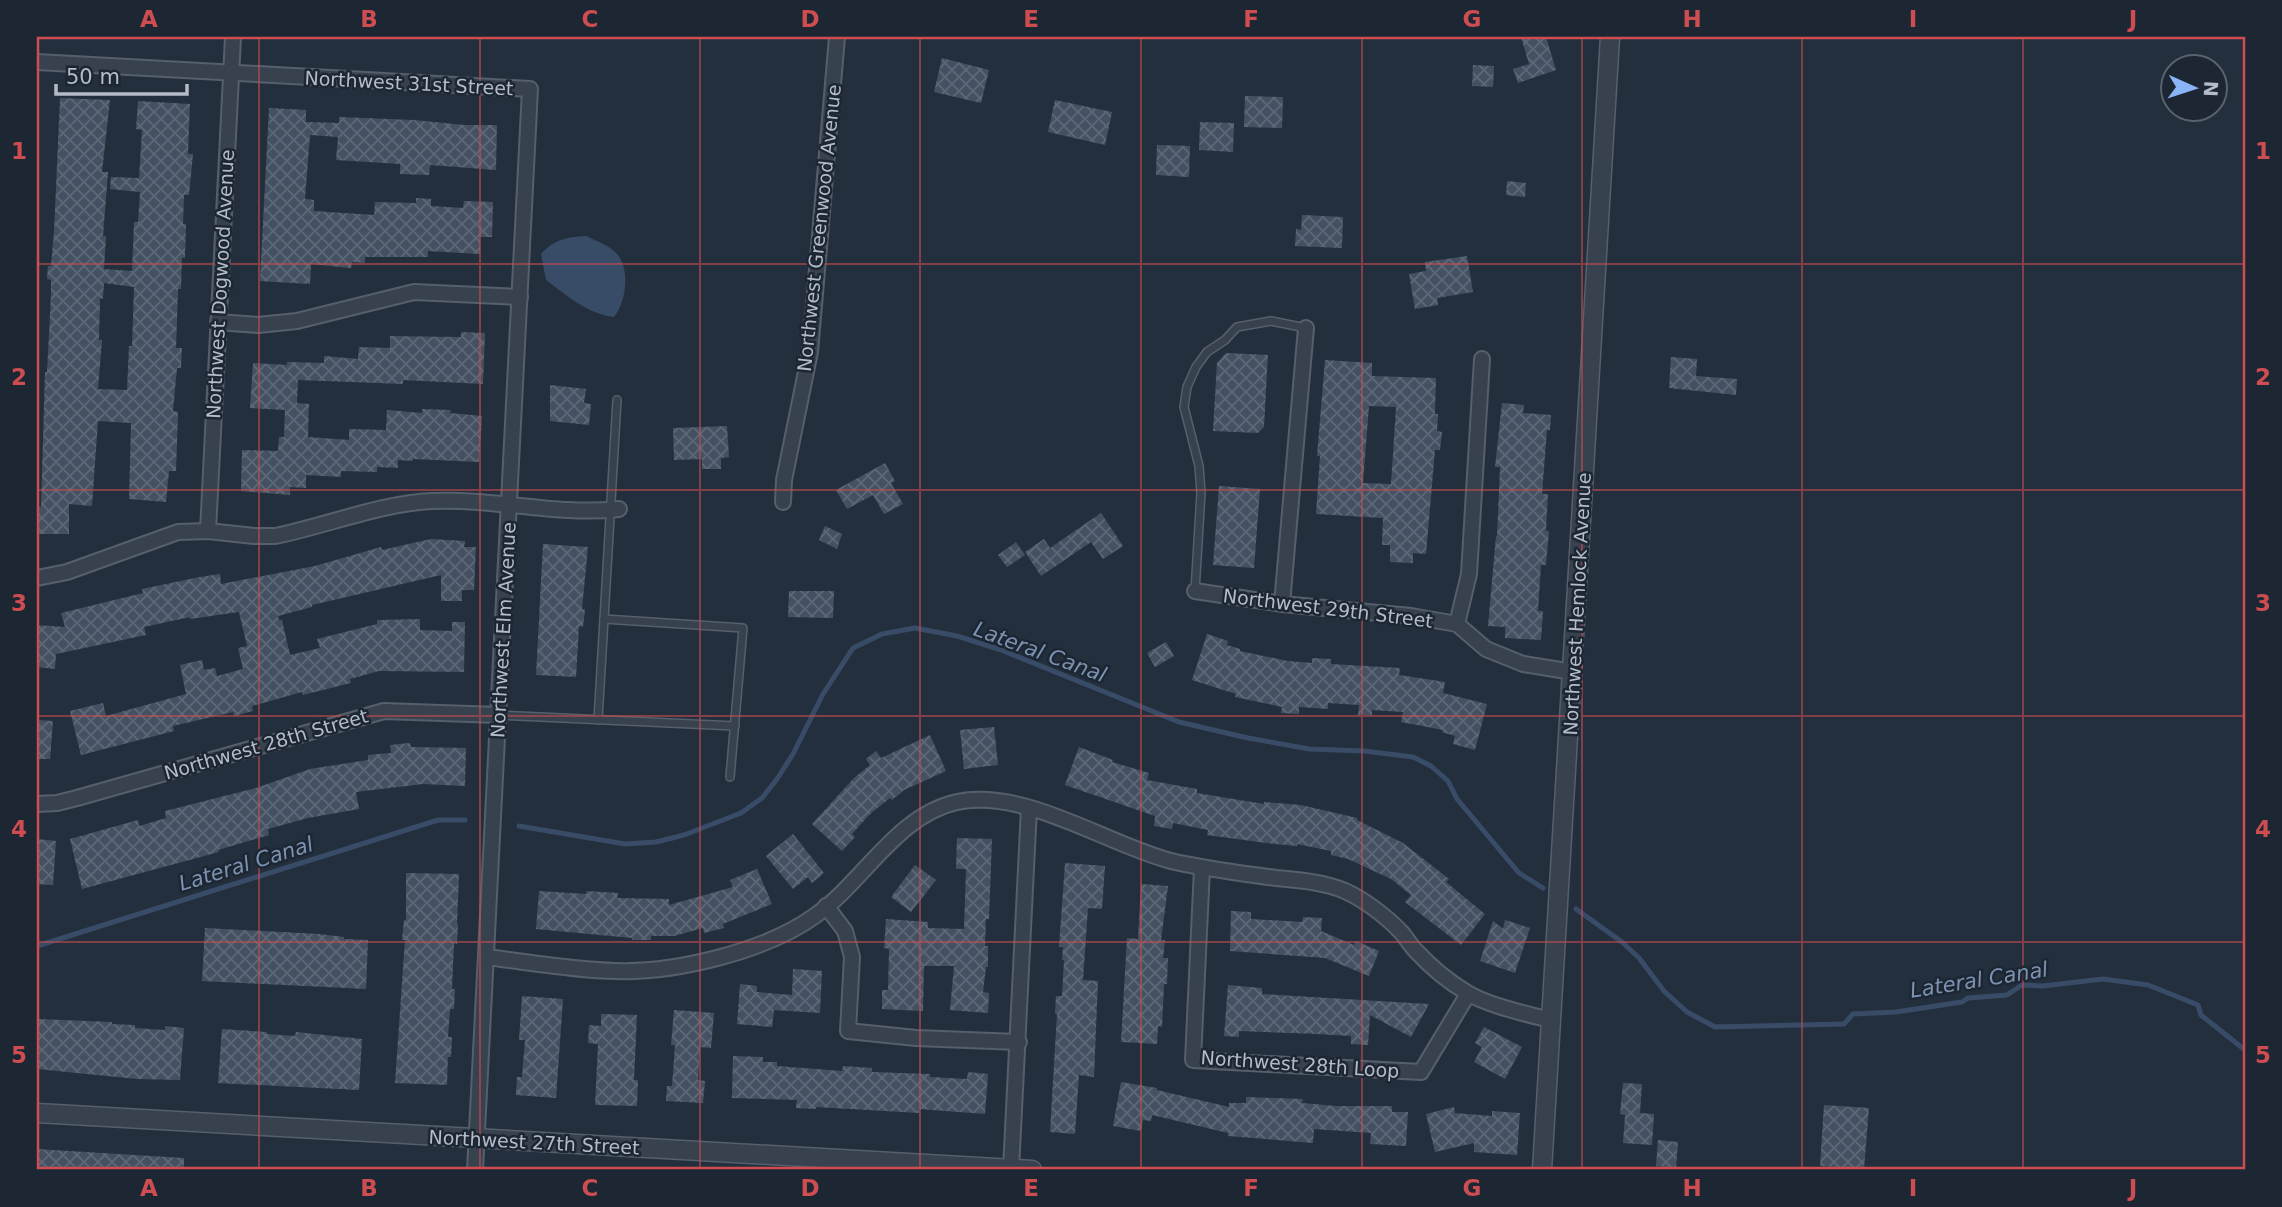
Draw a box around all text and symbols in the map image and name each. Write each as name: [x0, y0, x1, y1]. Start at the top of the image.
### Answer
text: A: [140, 6, 158, 32]
text: B: [360, 6, 378, 32]
text: C: [582, 6, 598, 32]
text: D: [800, 6, 820, 32]
text: E: [1023, 6, 1039, 32]
text: F: [1243, 6, 1259, 32]
text: G: [1463, 6, 1481, 32]
text: H: [1682, 6, 1702, 32]
text: I: [1909, 6, 1917, 32]
text: J: [2127, 6, 2137, 32]
scale bar: [56, 52, 187, 96]
north arrow: [2160, 52, 2230, 122]
text: 50 m: [66, 65, 120, 89]
street label: Northwest 31st Street: [304, 67, 514, 99]
text: N: [2200, 80, 2222, 97]
street label: Northwest Greenwood Avenue: [793, 83, 845, 373]
text: 1: [11, 138, 27, 164]
text: 1: [2255, 138, 2271, 164]
street label: Northwest Dogwood Avenue: [202, 149, 238, 419]
text: 2: [11, 364, 27, 390]
text: 2: [2255, 364, 2271, 390]
street label: Northwest Hemlock Avenue: [1559, 472, 1595, 736]
street label: Northwest Elm Avenue: [486, 521, 520, 739]
street label: Northwest 29th Street: [1222, 584, 1434, 632]
text: 3: [11, 590, 27, 616]
text: 3: [2255, 590, 2271, 616]
water label: Lateral Canal: [970, 617, 1110, 687]
street label: Northwest 28th Street: [161, 704, 371, 784]
text: 4: [11, 816, 27, 842]
text: 4: [2255, 816, 2271, 842]
water label: Lateral Canal: [176, 832, 316, 896]
water label: Lateral Canal: [1908, 957, 2050, 1003]
text: 5: [11, 1042, 27, 1068]
text: 5: [2255, 1042, 2271, 1068]
street label: Northwest 28th Loop: [1200, 1046, 1400, 1082]
street label: Northwest 27th Street: [428, 1125, 640, 1159]
text: A: [140, 1175, 158, 1201]
text: B: [360, 1175, 378, 1201]
text: C: [582, 1175, 598, 1201]
text: D: [800, 1175, 820, 1201]
text: E: [1023, 1175, 1039, 1201]
text: F: [1243, 1175, 1259, 1201]
text: G: [1463, 1175, 1481, 1201]
text: H: [1682, 1175, 1702, 1201]
text: I: [1909, 1175, 1917, 1201]
text: J: [2127, 1175, 2137, 1201]

